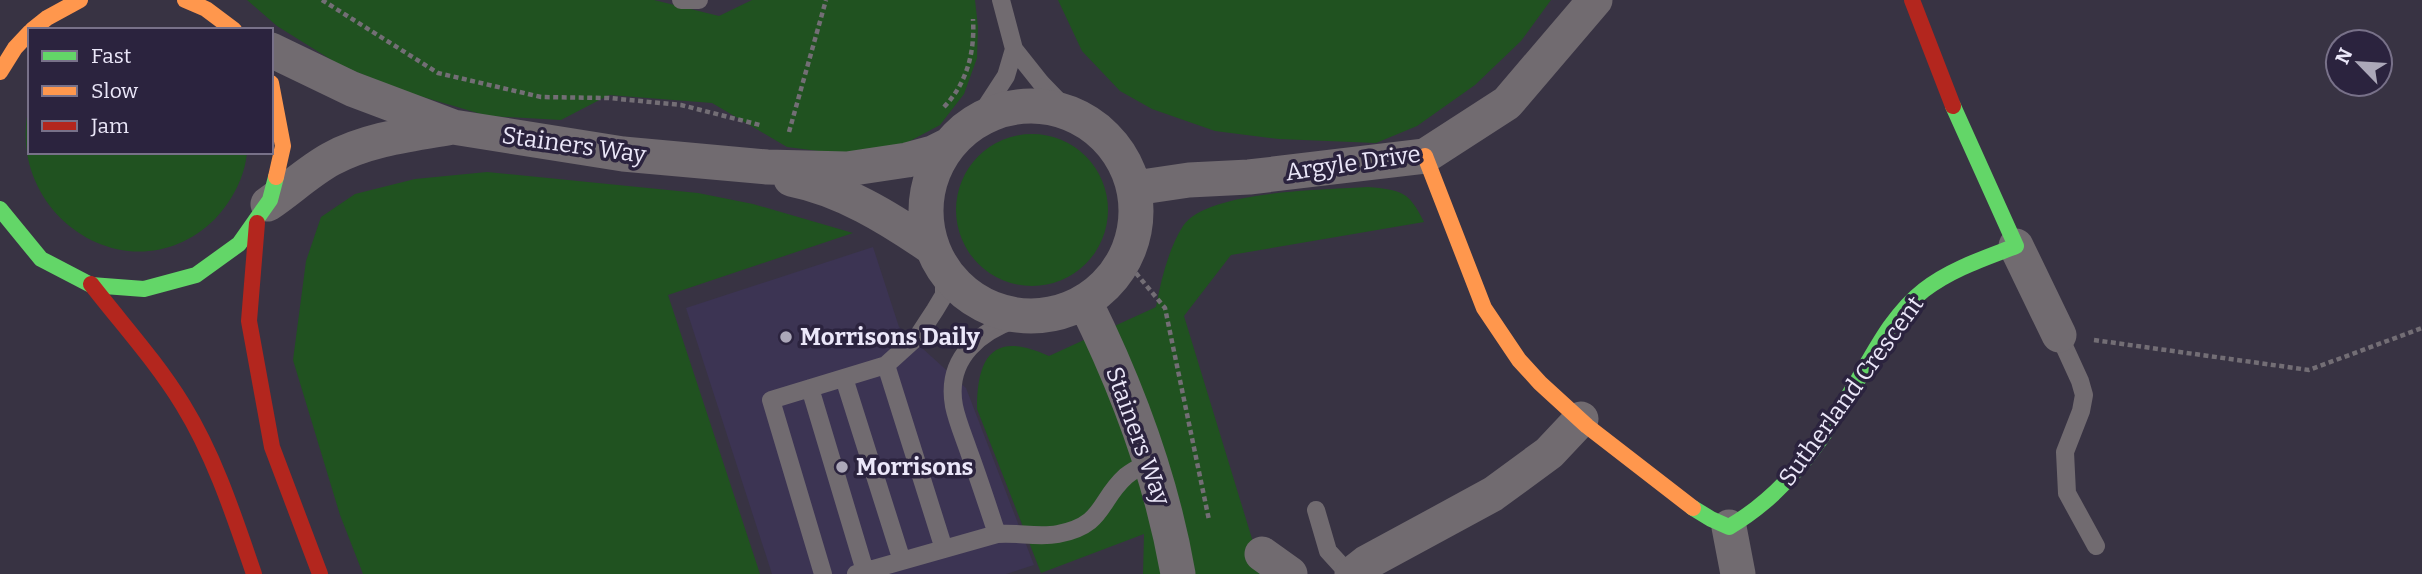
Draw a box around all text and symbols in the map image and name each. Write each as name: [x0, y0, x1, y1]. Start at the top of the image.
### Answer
legend: [28, 28, 273, 154]
north arrow: [2324, 28, 2394, 98]
text: Fast: [91, 43, 132, 69]
text: N: [2331, 44, 2358, 68]
text: Slow: [91, 78, 138, 104]
text: Jam: [90, 113, 129, 139]
street label: Stainers Way: [500, 121, 648, 169]
street label: Argyle Drive: [1284, 140, 1422, 186]
street label: Sutherland Crescent: [1773, 290, 1929, 491]
place label: Morrisons Daily: [800, 323, 981, 351]
marker: Morrisons Daily: [778, 329, 794, 345]
street label: Stainers Way: [1100, 363, 1176, 509]
place label: Morrisons: [856, 453, 974, 481]
marker: Morrisons: [834, 459, 850, 475]

